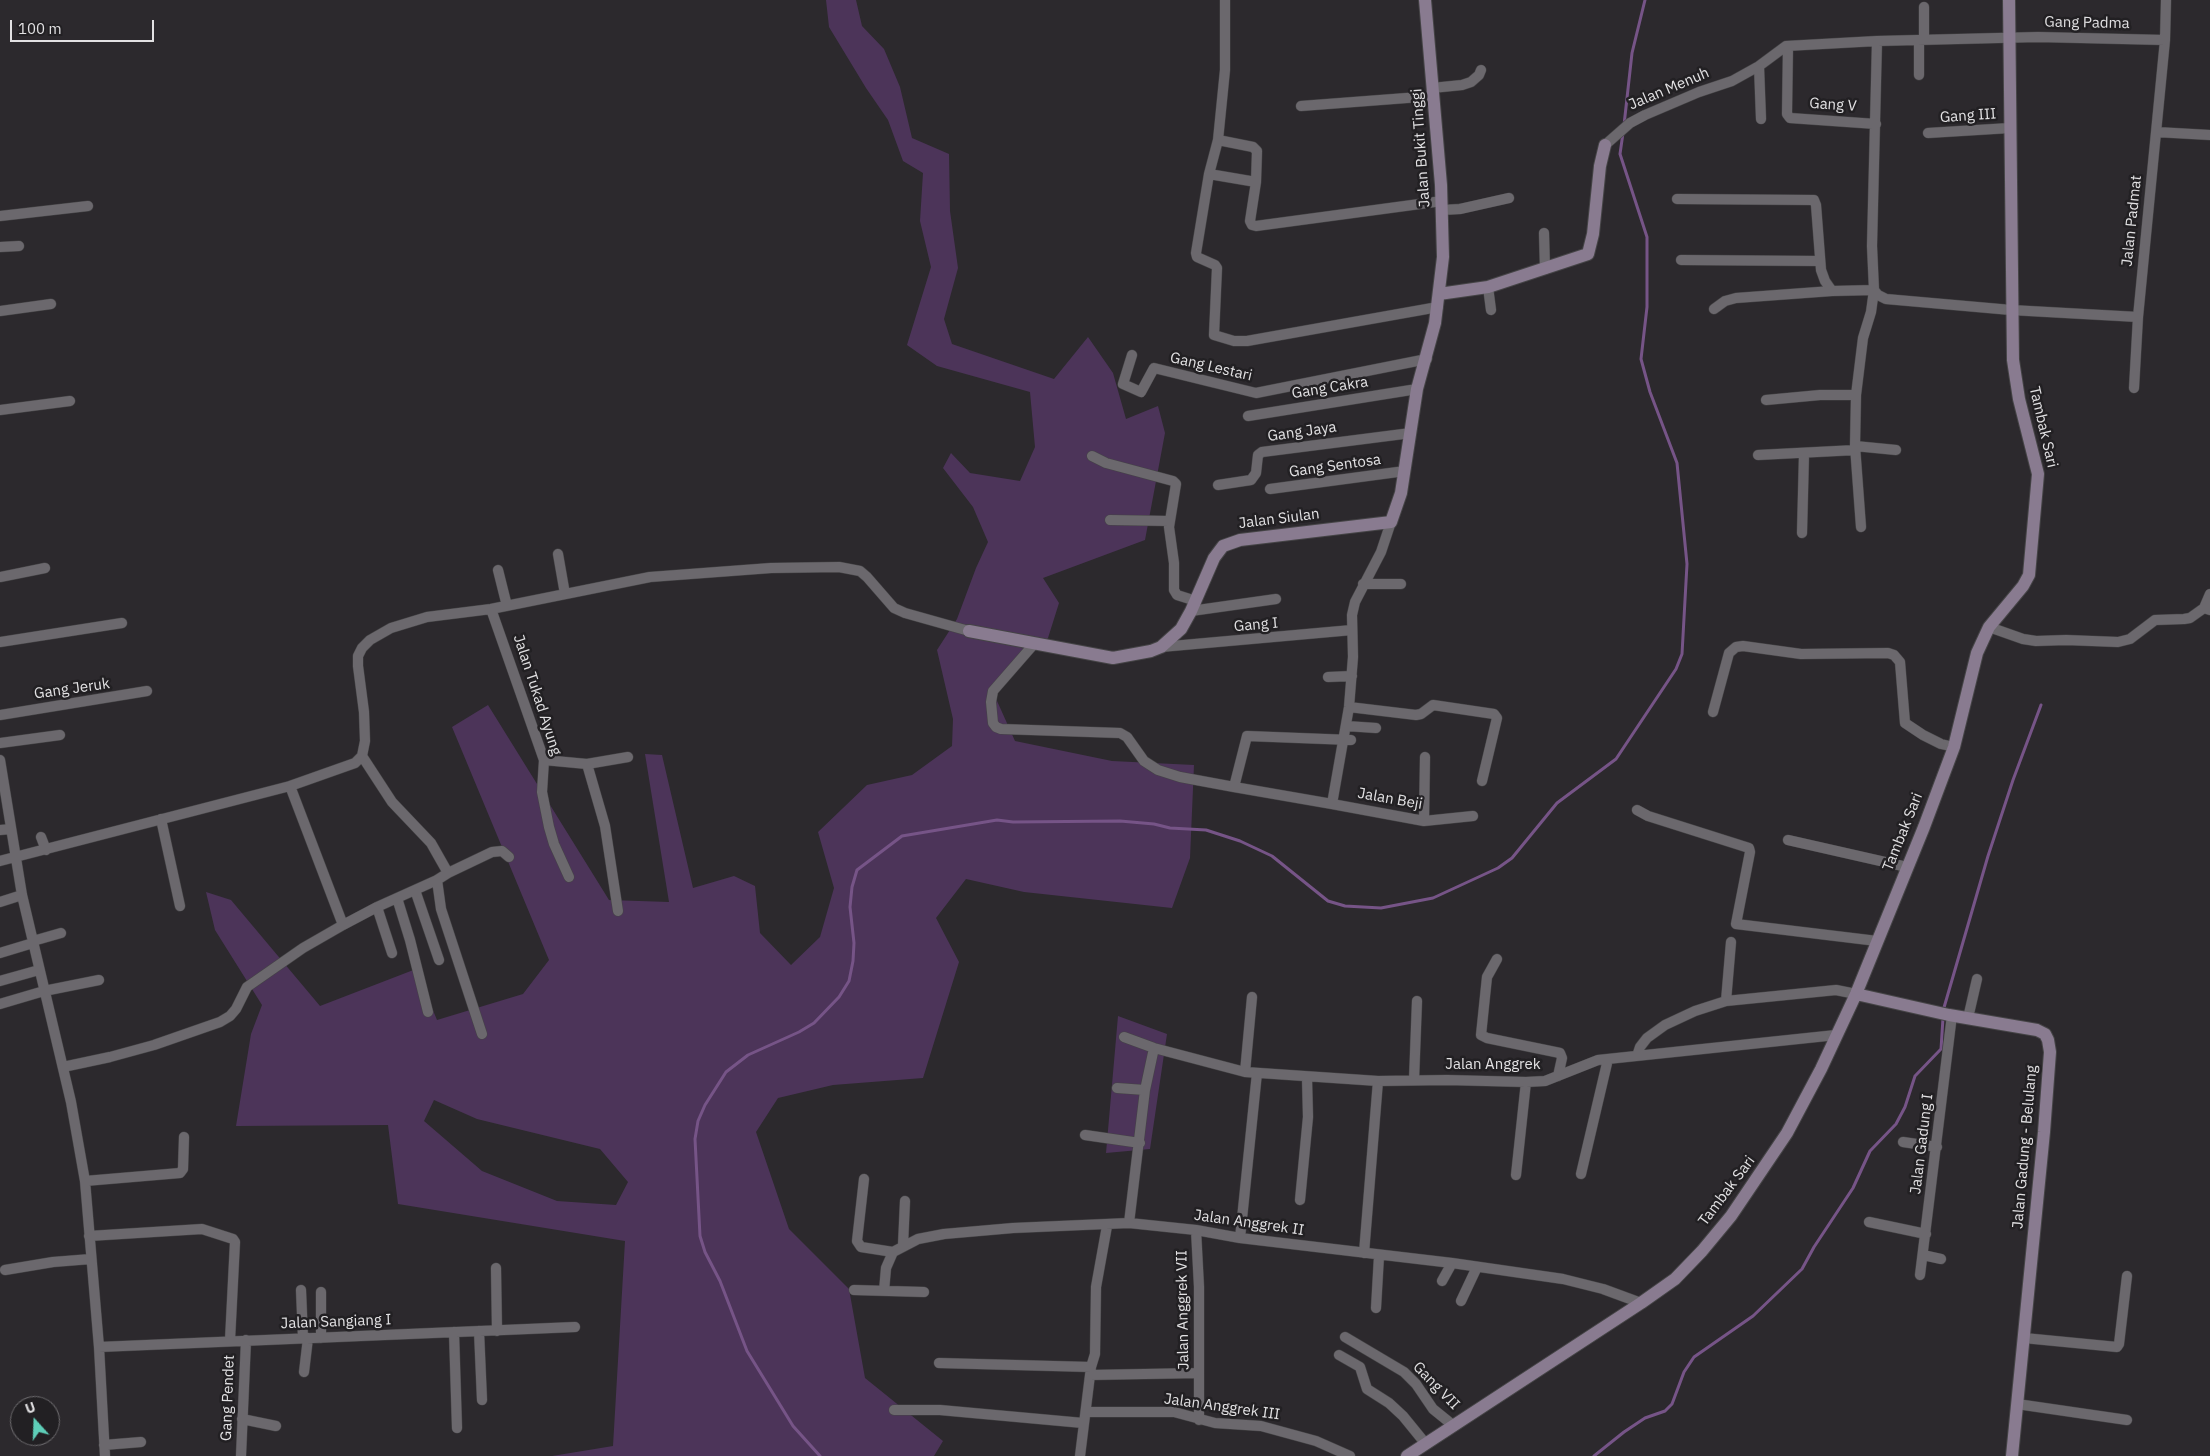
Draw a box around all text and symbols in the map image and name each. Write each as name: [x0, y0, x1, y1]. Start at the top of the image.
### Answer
scale bar: [12, 10, 156, 42]
street label: Gang Padma: [2044, 13, 2130, 33]
text: 100 m: [18, 19, 62, 38]
street label: Jalan Menuh: [1626, 64, 1712, 114]
street label: Jalan Bukit Tinggi: [1408, 88, 1434, 208]
street label: Gang V: [1809, 94, 1857, 116]
street label: Gang III: [1939, 105, 1997, 127]
street label: Jalan Padmat: [2118, 174, 2146, 268]
street label: Gang Lestari: [1168, 349, 1254, 385]
street label: Gang Cakra: [1291, 373, 1369, 403]
street label: Tambak Sari: [2025, 385, 2061, 469]
street label: Gang Jaya: [1266, 418, 1338, 446]
street label: Gang Sentosa: [1288, 451, 1382, 481]
street label: Jalan Siulan: [1238, 505, 1320, 533]
street label: Gang I: [1233, 614, 1279, 636]
street label: Jalan Tukad Ayung: [509, 632, 565, 758]
street label: Gang Jeruk: [33, 675, 111, 703]
street label: Jalan Beji: [1356, 784, 1424, 814]
street label: Tambak Sari: [1879, 790, 1927, 874]
street label: Jalan Anggrek: [1445, 1056, 1541, 1074]
street label: Jalan Gadung - Belulang: [2009, 1064, 2041, 1230]
street label: Jalan Gadung I: [1907, 1093, 1937, 1195]
street label: Tambak Sari: [1695, 1153, 1759, 1229]
street label: Jalan Anggrek II: [1193, 1206, 1305, 1240]
street label: Jalan Anggrek VII: [1173, 1250, 1193, 1370]
street label: Jalan Sangiang I: [280, 1311, 392, 1333]
street label: Gang Pendet: [218, 1355, 238, 1441]
street label: Gang VII: [1409, 1358, 1463, 1414]
street label: Jalan Anggrek III: [1163, 1390, 1281, 1424]
north arrow: [10, 1396, 60, 1446]
text: U: [23, 1398, 38, 1418]

